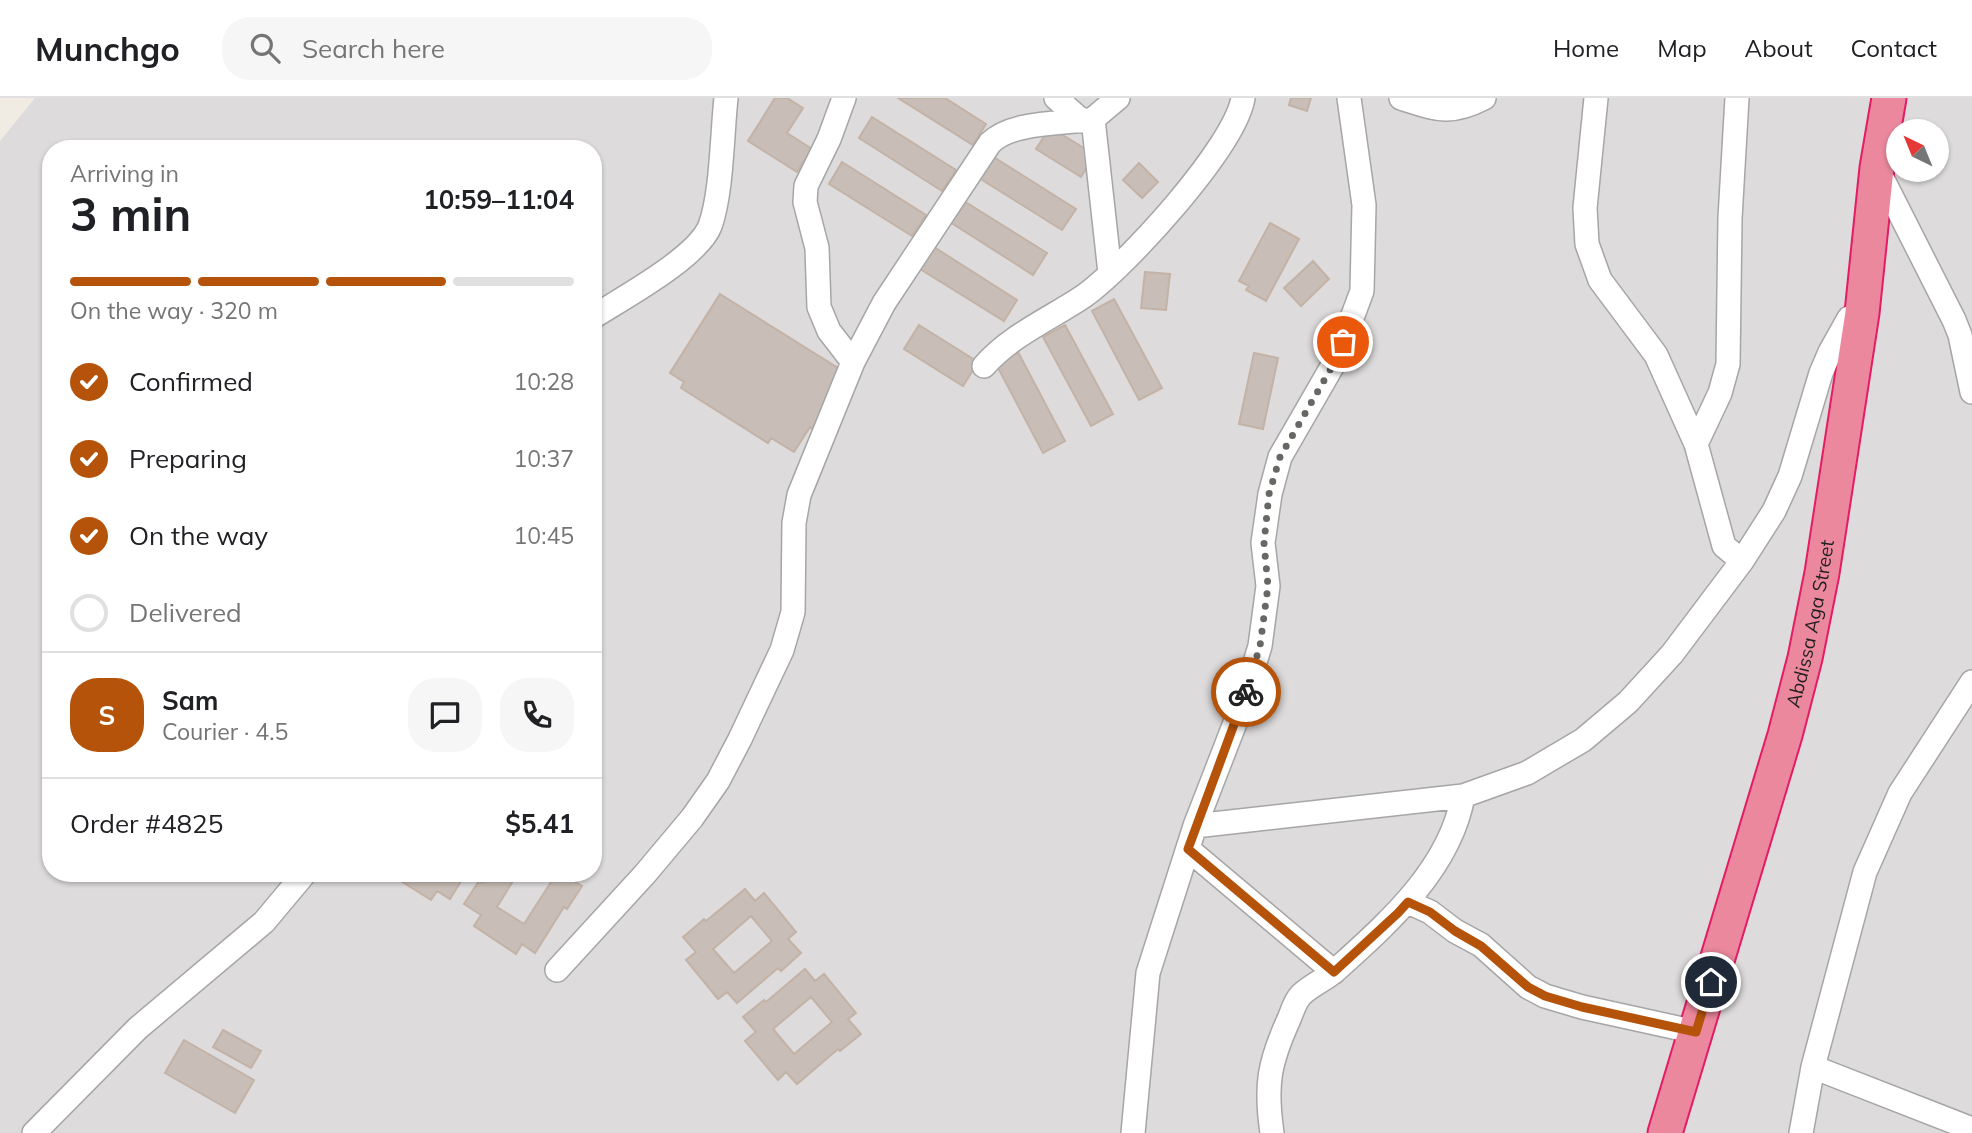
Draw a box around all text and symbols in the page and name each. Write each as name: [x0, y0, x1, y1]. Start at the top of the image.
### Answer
search box: [222, 17, 712, 80]
text: Munchgo: [35, 28, 180, 69]
icon: search: [246, 29, 284, 67]
text: Search here: [302, 32, 445, 65]
text: Home: [1553, 33, 1619, 63]
text: Map: [1657, 33, 1707, 63]
text: About: [1745, 33, 1813, 63]
text: Contact: [1851, 33, 1937, 63]
north arrow: [1886, 119, 1950, 182]
map controls: [1886, 119, 1949, 182]
text: Arriving in: [70, 159, 179, 188]
text: 10:59–11:04: [423, 183, 574, 216]
text: 3 min: [70, 185, 191, 243]
text: On the way · 320 m: [70, 296, 278, 325]
pin: [1313, 312, 1373, 372]
icon: bag: [1324, 323, 1362, 361]
icon: check: [70, 363, 108, 401]
text: Confirmed: [129, 365, 253, 398]
text: 10:28: [514, 367, 574, 396]
icon: check: [70, 440, 108, 478]
text: Preparing: [129, 442, 247, 475]
text: 10:37: [514, 444, 574, 473]
icon: check: [70, 517, 108, 555]
text: On the way: [129, 519, 268, 552]
text: 10:45: [514, 521, 574, 550]
street label: Abdissa Aga Street: [1781, 538, 1839, 710]
text: Delivered: [129, 596, 242, 629]
courier: [1211, 657, 1281, 727]
icon: bike: [1227, 673, 1265, 711]
button: chat: [408, 678, 482, 752]
button: phone: [500, 678, 574, 752]
text: Sam: [162, 684, 218, 717]
text: S: [99, 699, 115, 732]
text: Courier · 4.5: [162, 717, 288, 746]
text: Order #4825: [70, 807, 223, 840]
text: $5.41: [505, 807, 574, 840]
pin: [1681, 952, 1741, 1012]
icon: home: [1692, 963, 1730, 1001]

